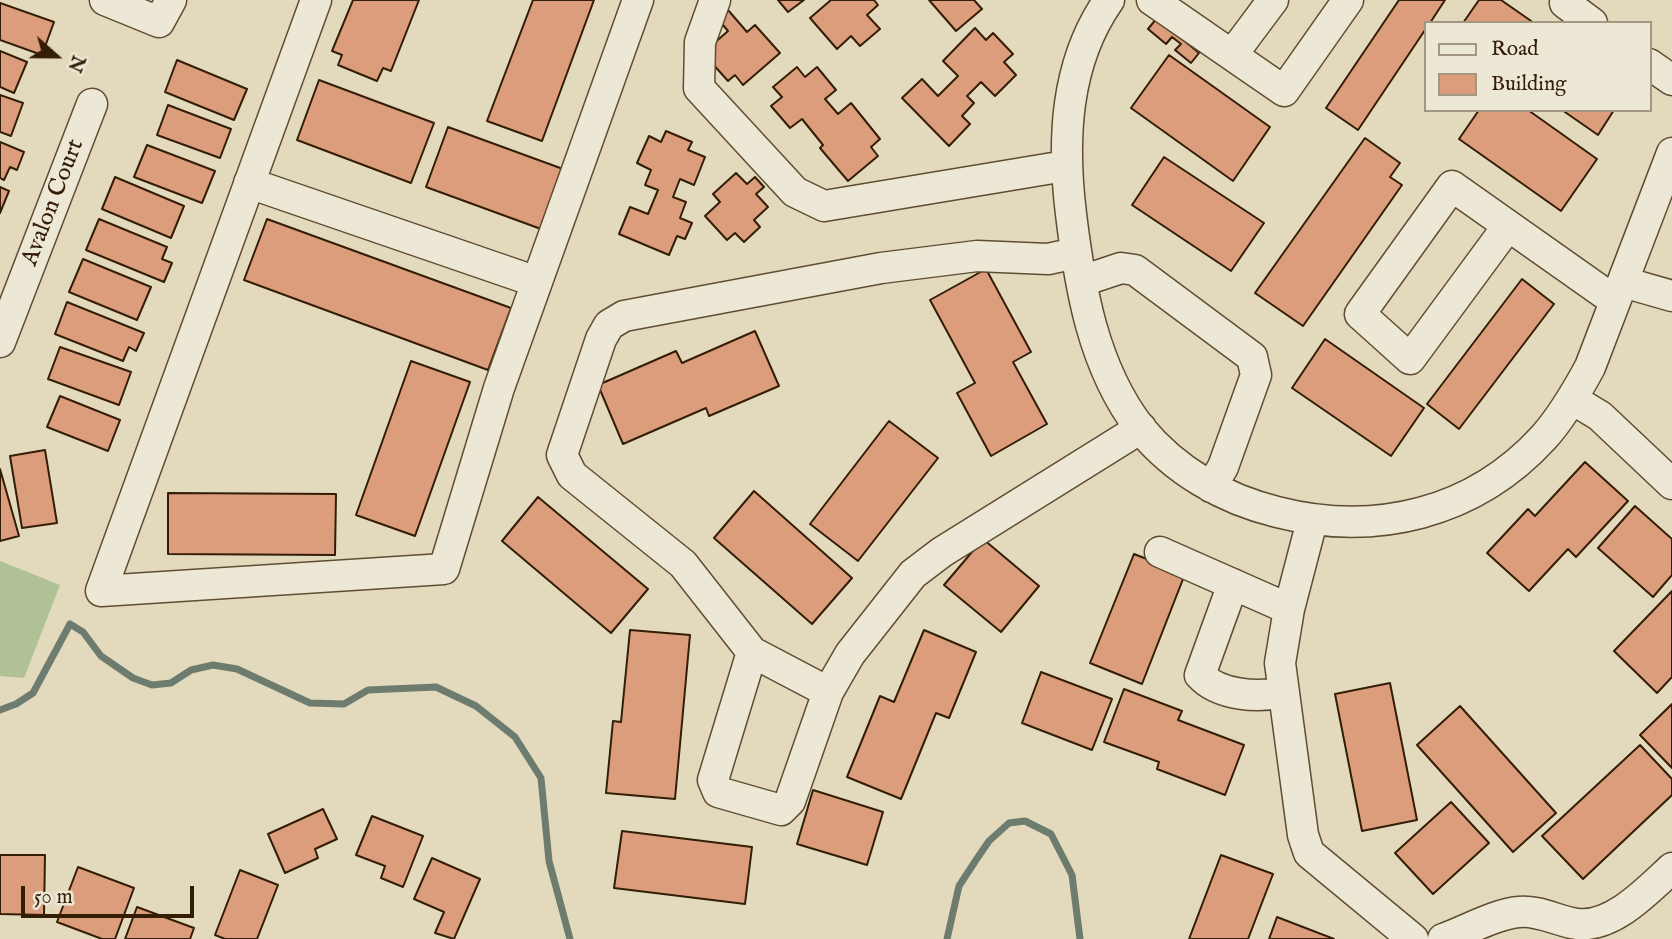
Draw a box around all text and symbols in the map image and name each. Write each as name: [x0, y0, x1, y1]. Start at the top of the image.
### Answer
north arrow: [21, 21, 91, 91]
legend: [1424, 21, 1651, 112]
text: Road: [1491, 36, 1538, 63]
text: N: [61, 52, 90, 75]
text: Building: [1491, 71, 1566, 98]
street label: Avalon Court: [17, 136, 91, 270]
scale bar: [24, 872, 198, 916]
text: 50 m: [34, 884, 73, 911]

